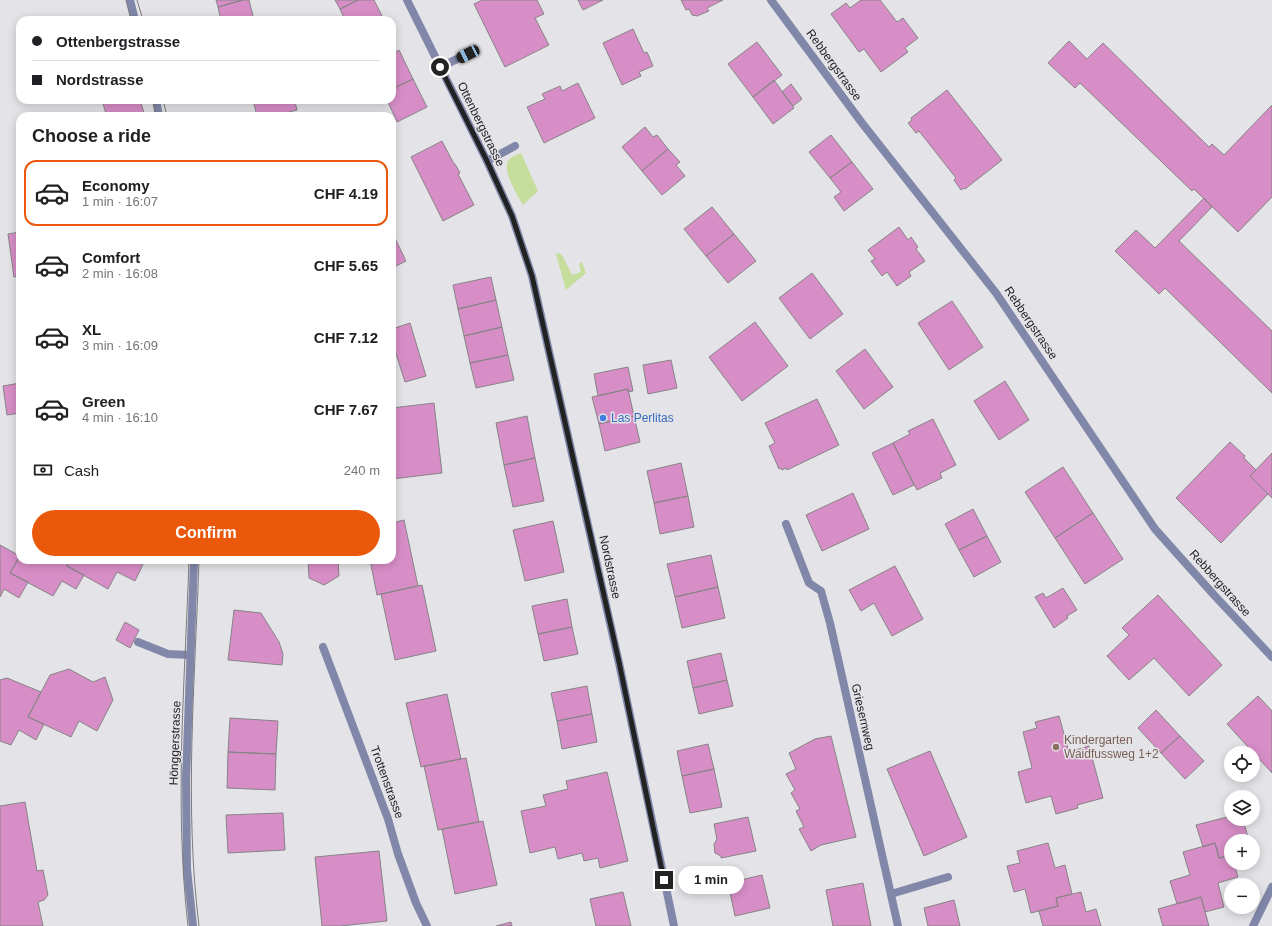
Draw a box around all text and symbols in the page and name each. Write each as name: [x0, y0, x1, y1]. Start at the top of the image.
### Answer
street label: Rebbergstrasse: [803, 27, 865, 104]
text: Ottenbergstrasse: [56, 33, 180, 50]
car: [455, 43, 481, 65]
route start: [431, 58, 449, 76]
text: Nordstrasse: [56, 71, 144, 88]
street label: Ottenbergstrasse: [455, 80, 508, 169]
text: Choose a ride: [32, 126, 151, 146]
icon: car: [34, 175, 70, 211]
text: Economy: [82, 177, 150, 194]
text: CHF 4.19: [314, 185, 378, 202]
text: 1 min · 16:07: [82, 194, 158, 209]
icon: car: [34, 247, 70, 283]
text: Comfort: [82, 249, 140, 266]
text: CHF 5.65: [314, 257, 378, 274]
text: 2 min · 16:08: [82, 266, 158, 281]
street label: Rebbergstrasse: [1002, 284, 1061, 362]
icon: car: [34, 319, 70, 355]
text: XL: [82, 321, 101, 338]
text: CHF 7.12: [314, 329, 378, 346]
text: 3 min · 16:09: [82, 338, 158, 353]
icon: car: [34, 391, 70, 427]
text: Green: [82, 393, 125, 410]
text: CHF 7.67: [314, 401, 378, 418]
text: 4 min · 16:10: [82, 410, 158, 425]
place label: Las Perlitas: [611, 411, 674, 425]
marker: Las Perlitas: [598, 413, 608, 423]
icon: cash: [32, 459, 54, 481]
text: Cash: [64, 462, 99, 479]
text: 240 m: [344, 463, 380, 478]
button: Confirm: [32, 510, 380, 556]
street label: Nordstrasse: [596, 534, 624, 600]
street label: Rebbergstrasse: [1186, 547, 1254, 619]
street label: Griesernweg: [849, 682, 877, 752]
street label: Hönggerstrasse: [167, 700, 183, 786]
place label: Kindergarten Waidfussweg 1+2: [1064, 733, 1159, 761]
marker: Kindergarten Waidfussweg 1+2: [1051, 742, 1061, 752]
street label: Trottenstrasse: [367, 744, 407, 821]
map controls: [1224, 746, 1260, 914]
button: locate: [1224, 746, 1260, 782]
button: layers: [1224, 790, 1260, 826]
button: +: [1224, 834, 1260, 870]
callout: 1 min: [678, 866, 744, 894]
route end: [655, 871, 673, 889]
text: 1 min: [694, 872, 728, 887]
button: −: [1224, 878, 1260, 914]

